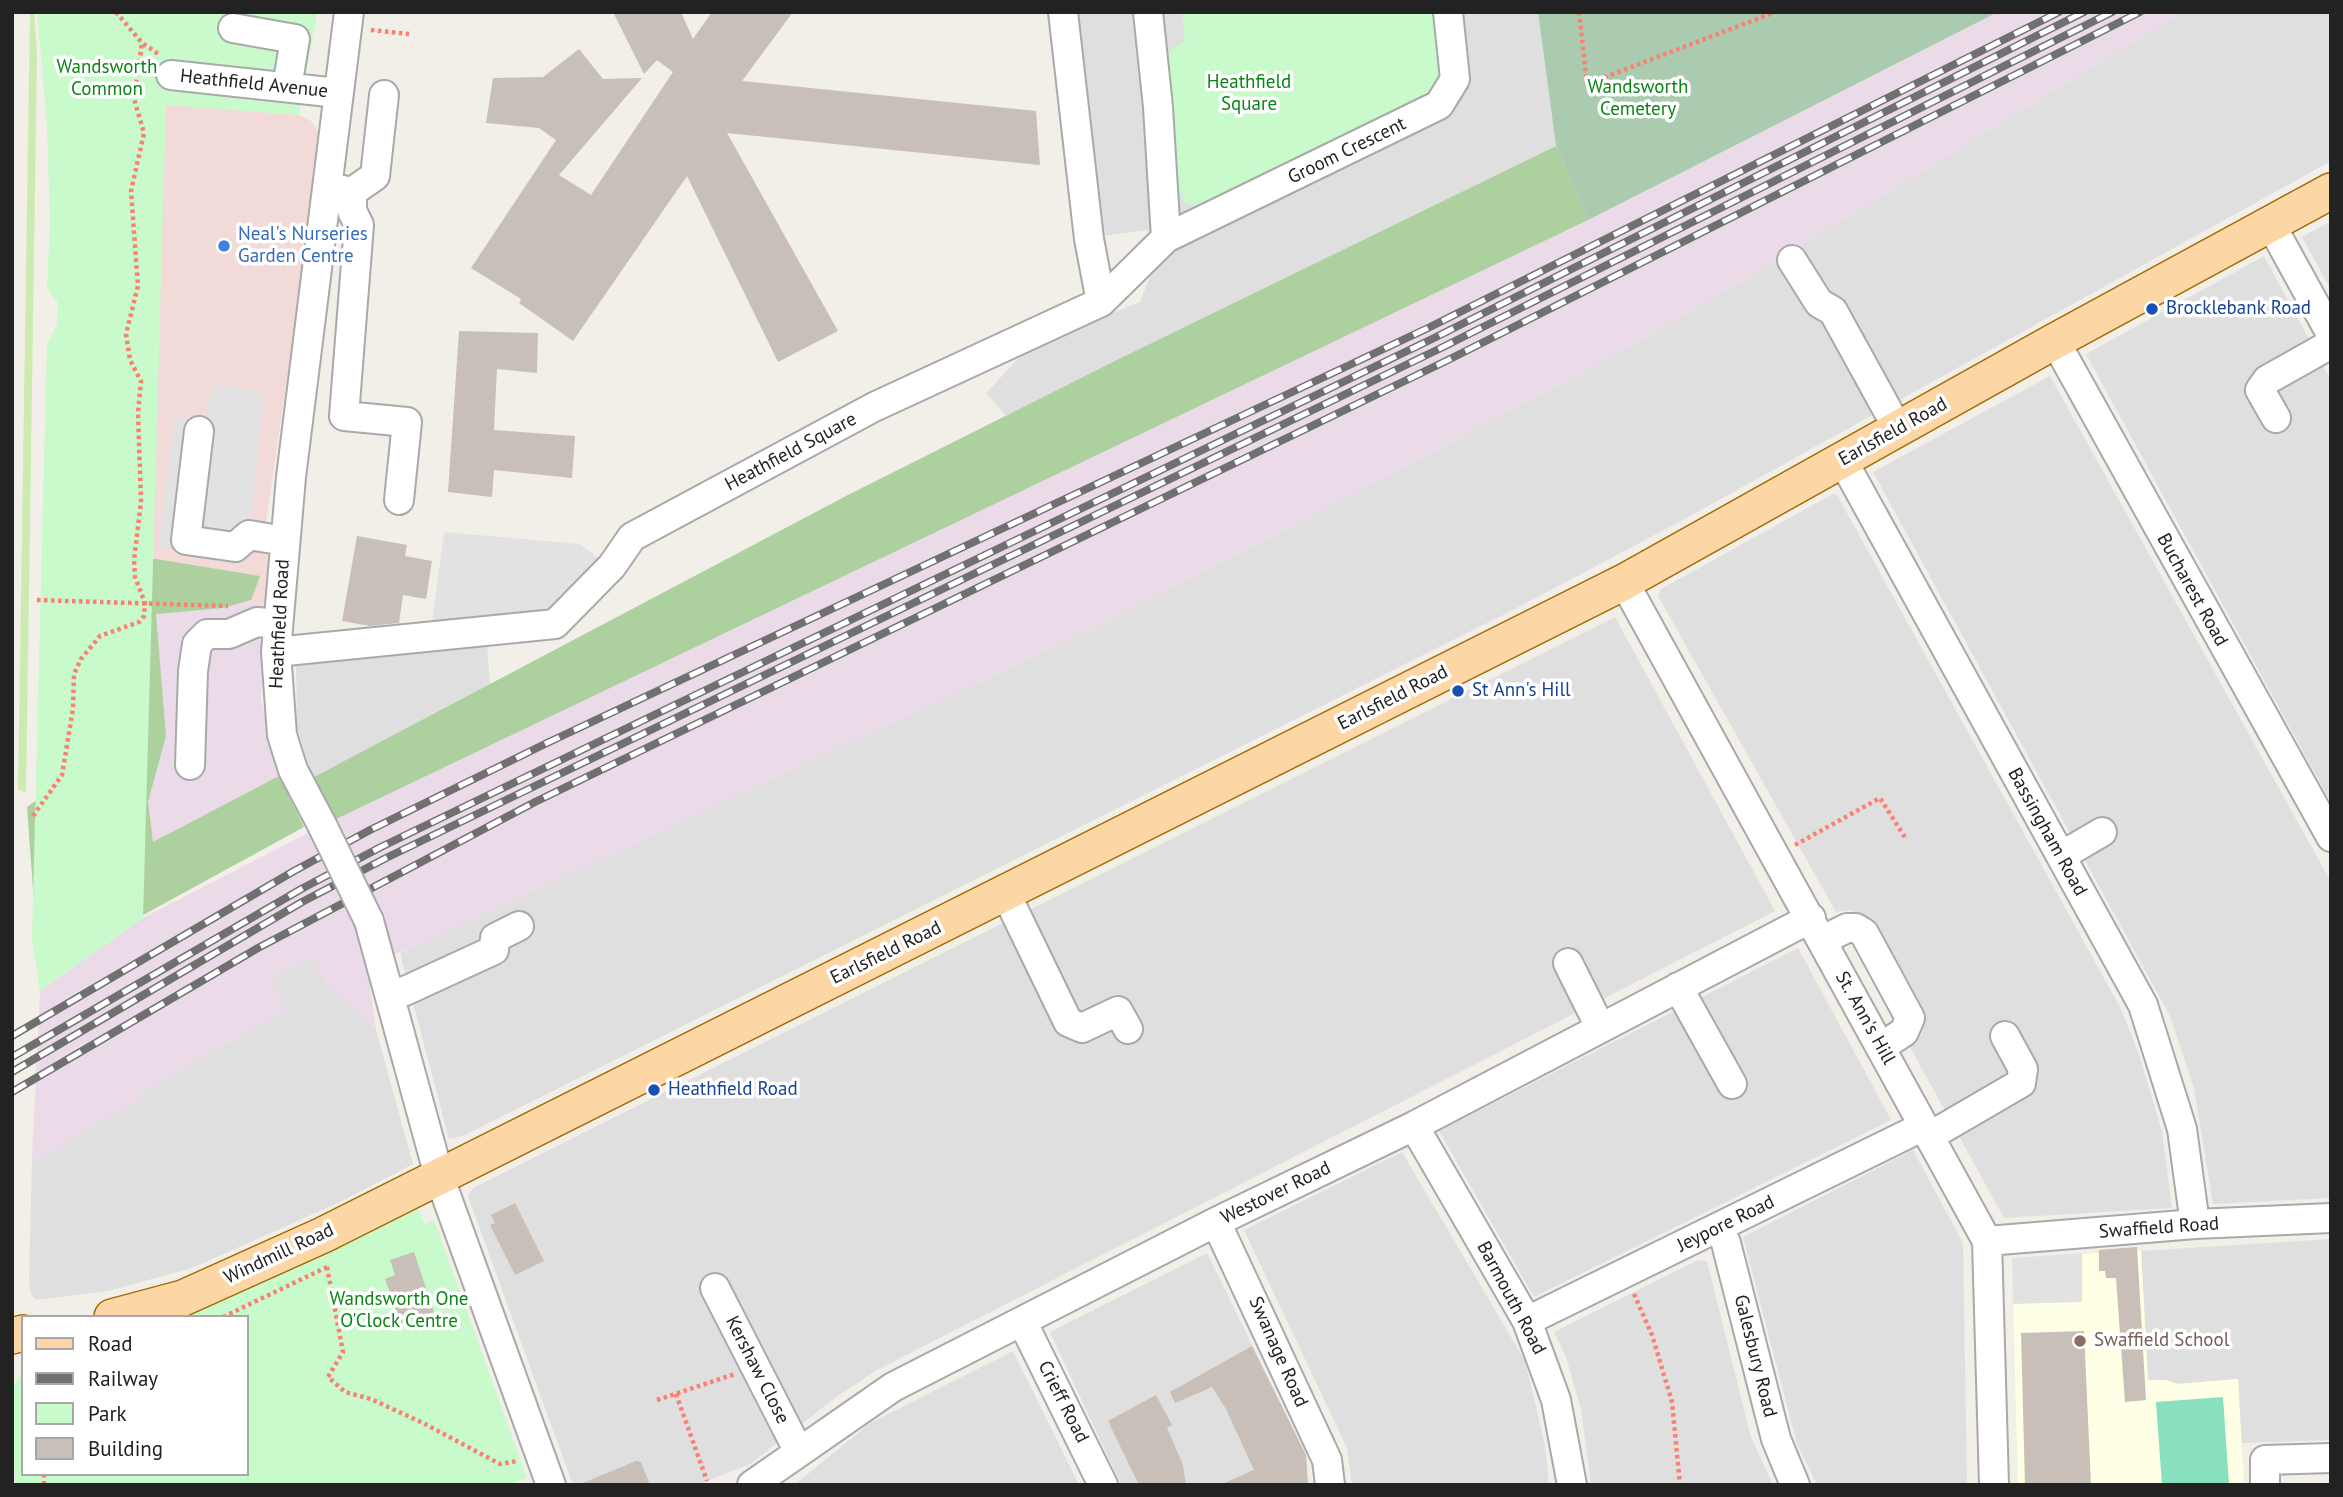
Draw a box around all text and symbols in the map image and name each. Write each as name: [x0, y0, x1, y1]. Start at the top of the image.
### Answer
park label: Wandsworth Common: [57, 57, 157, 101]
street label: Heathfield Avenue: [179, 65, 329, 103]
park label: Heathfield Square: [1207, 72, 1291, 116]
park label: Wandsworth Cemetery: [1588, 77, 1688, 121]
street label: Groom Crescent: [1284, 113, 1410, 189]
place label: Neal's Nurseries Garden Centre: [238, 224, 368, 268]
marker: Neal's Nurseries Garden Centre: [216, 238, 232, 254]
place label: Brocklebank Road: [2166, 298, 2311, 320]
marker: Brocklebank Road: [2144, 301, 2160, 317]
street label: Earlsfield Road: [1835, 393, 1951, 471]
street label: Heathfield Square: [721, 408, 861, 496]
street label: Bucharest Road: [2152, 530, 2232, 650]
street label: Heathfield Road: [265, 559, 295, 689]
street label: Earlsfield Road: [1334, 660, 1452, 736]
place label: St Ann's Hill: [1472, 680, 1570, 702]
marker: St Ann's Hill: [1450, 683, 1466, 699]
street label: Bassingham Road: [2002, 764, 2092, 900]
street label: Earlsfield Road: [827, 916, 945, 990]
street label: St. Ann's Hill: [1830, 967, 1900, 1069]
place label: Heathfield Road: [668, 1079, 798, 1101]
marker: Heathfield Road: [646, 1082, 662, 1098]
street label: Westover Road: [1217, 1157, 1335, 1229]
street label: Jeypore Road: [1674, 1191, 1778, 1257]
street label: Swaffield Road: [2098, 1212, 2220, 1244]
street label: Windmill Road: [221, 1219, 337, 1289]
street label: Barmouth Road: [1472, 1237, 1550, 1359]
park label: Wandsworth One O'Clock Centre: [330, 1289, 468, 1333]
street label: Galesbury Road: [1729, 1292, 1781, 1420]
street label: Swanage Road: [1243, 1293, 1313, 1411]
street label: Kershaw Close: [720, 1312, 794, 1428]
legend: [21, 1315, 248, 1476]
text: Road: [88, 1330, 132, 1357]
place label: Swaffield School: [2094, 1330, 2229, 1352]
marker: Swaffield School: [2072, 1333, 2088, 1349]
street label: Crieff Road: [1033, 1357, 1093, 1447]
text: Railway: [88, 1365, 158, 1392]
text: Park: [88, 1400, 127, 1427]
text: Building: [88, 1435, 163, 1462]

